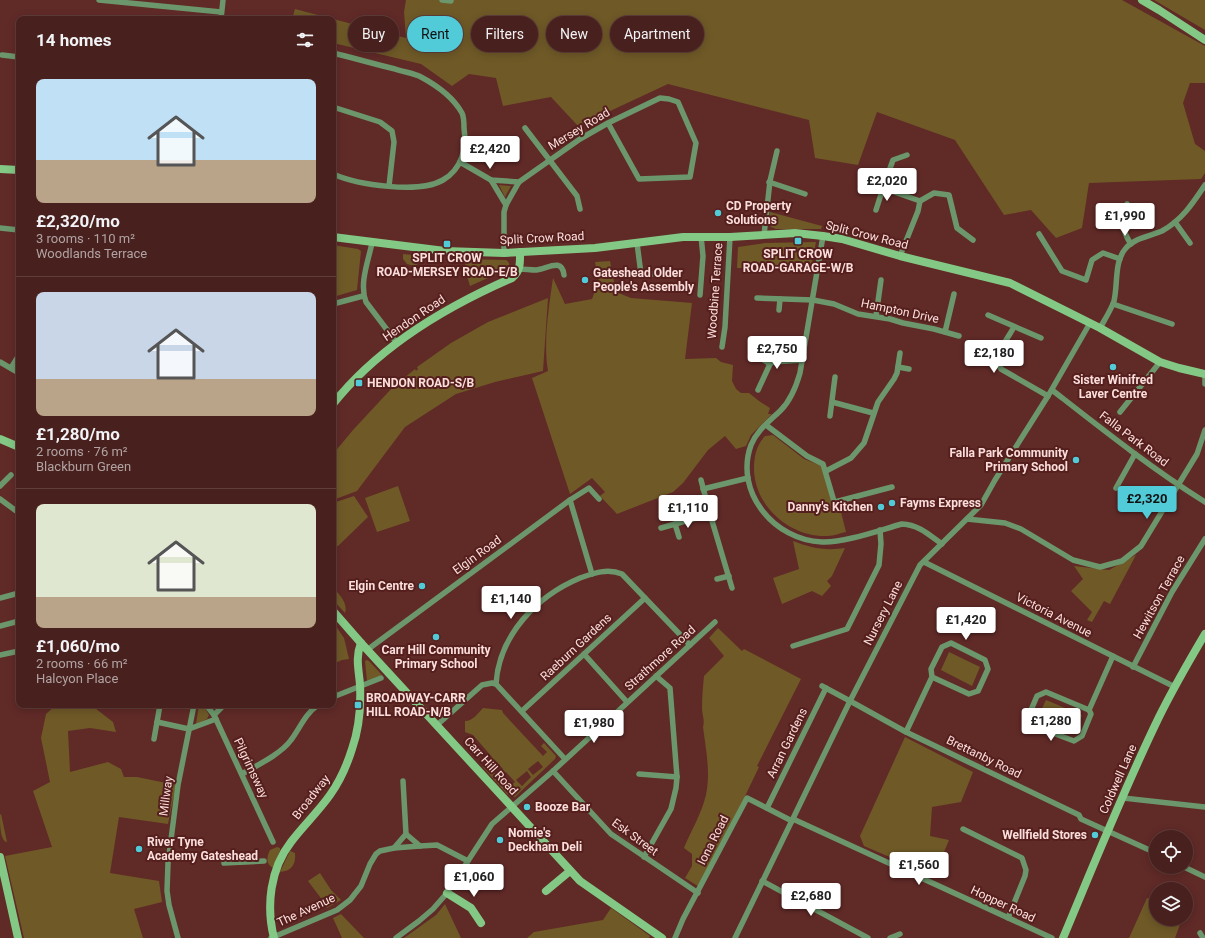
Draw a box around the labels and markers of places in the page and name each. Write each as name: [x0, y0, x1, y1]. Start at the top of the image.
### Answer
pin: £2,420: [457, 136, 523, 170]
pin: £2,020: [854, 168, 920, 202]
place label: CD Property Solutions: [726, 199, 792, 227]
pin: £1,990: [1092, 203, 1158, 237]
marker: CD Property Solutions: [713, 208, 723, 218]
marker: SPLIT CROW ROAD-GARAGE-W/B: [793, 236, 803, 246]
marker: SPLIT CROW ROAD-MERSEY ROAD-E/B: [442, 239, 452, 249]
place label: SPLIT CROW ROAD-GARAGE-W/B: [743, 247, 854, 275]
place label: SPLIT CROW ROAD-MERSEY ROAD-E/B: [376, 251, 518, 279]
place label: Gateshead Older People's Assembly: [593, 266, 695, 294]
marker: Gateshead Older People's Assembly: [580, 275, 590, 285]
pin: £2,750: [744, 336, 810, 370]
pin: £2,180: [961, 340, 1027, 374]
marker: Sister Winifred Laver Centre: [1108, 362, 1118, 372]
place label: Sister Winifred Laver Centre: [1073, 373, 1153, 401]
place label: HENDON ROAD-S/B: [367, 376, 474, 390]
marker: HENDON ROAD-S/B: [354, 378, 364, 388]
place label: Falla Park Community Primary School: [949, 446, 1069, 474]
marker: Falla Park Community Primary School: [1071, 455, 1081, 465]
pin: £2,320: [1114, 486, 1180, 520]
pin: £1,110: [655, 495, 721, 529]
place label: Fayms Express: [900, 496, 981, 510]
marker: Fayms Express: [887, 498, 897, 508]
place label: Danny's Kitchen: [788, 500, 873, 514]
marker: Danny's Kitchen: [876, 502, 886, 512]
place label: Elgin Centre: [348, 579, 415, 593]
marker: Elgin Centre: [417, 581, 427, 591]
pin: £1,140: [478, 586, 544, 620]
pin: £1,420: [933, 607, 999, 641]
marker: Carr Hill Community Primary School: [431, 632, 441, 642]
place label: Carr Hill Community Primary School: [381, 643, 492, 671]
place label: BROADWAY-CARR HILL ROAD-N/B: [366, 691, 466, 719]
marker: BROADWAY-CARR HILL ROAD-N/B: [353, 700, 363, 710]
pin: £1,280: [1018, 708, 1084, 742]
pin: £1,980: [561, 710, 627, 744]
place label: Booze Bar: [535, 800, 591, 814]
marker: Booze Bar: [522, 802, 532, 812]
place label: Nomie's Deckham Deli: [508, 826, 582, 854]
place label: Wellfield Stores: [1002, 828, 1087, 842]
marker: Wellfield Stores: [1090, 830, 1100, 840]
place label: River Tyne Academy Gateshead: [147, 835, 258, 863]
marker: Nomie's Deckham Deli: [495, 835, 505, 845]
marker: River Tyne Academy Gateshead: [134, 844, 144, 854]
pin: £1,560: [886, 852, 952, 886]
pin: £1,060: [441, 864, 507, 898]
pin: £2,680: [778, 883, 844, 917]

